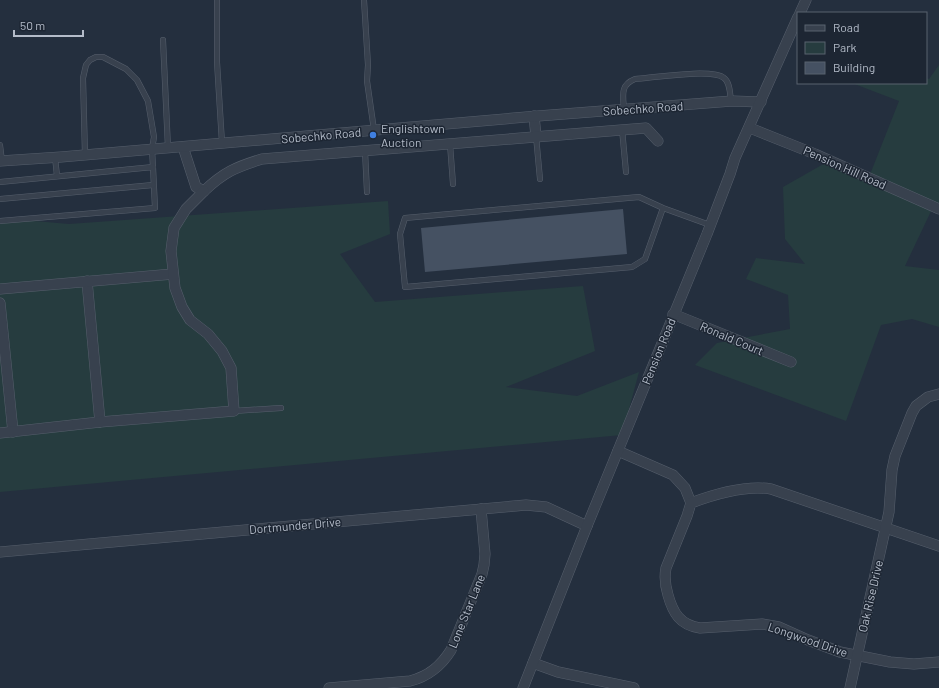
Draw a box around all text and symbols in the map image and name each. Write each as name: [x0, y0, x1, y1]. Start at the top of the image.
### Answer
scale bar: [14, 12, 83, 38]
legend: [797, 12, 927, 84]
text: 50 m: [20, 18, 45, 32]
text: Road: [833, 20, 860, 34]
text: Park: [833, 40, 857, 54]
text: Building: [833, 60, 875, 74]
street label: Sobechko Road: [602, 98, 684, 118]
place label: Englishtown Auction: [381, 121, 445, 149]
street label: Sobechko Road: [280, 125, 362, 145]
marker: Englishtown Auction: [368, 130, 378, 140]
street label: Pension Hill Road: [801, 142, 889, 192]
street label: Pension Road: [638, 316, 678, 386]
street label: Ronald Court: [698, 318, 766, 358]
street label: Dortmunder Drive: [249, 514, 341, 536]
street label: Oak Rise Drive: [855, 559, 885, 633]
street label: Lone Star Lane: [445, 572, 487, 650]
street label: Longwood Drive: [766, 619, 850, 659]

